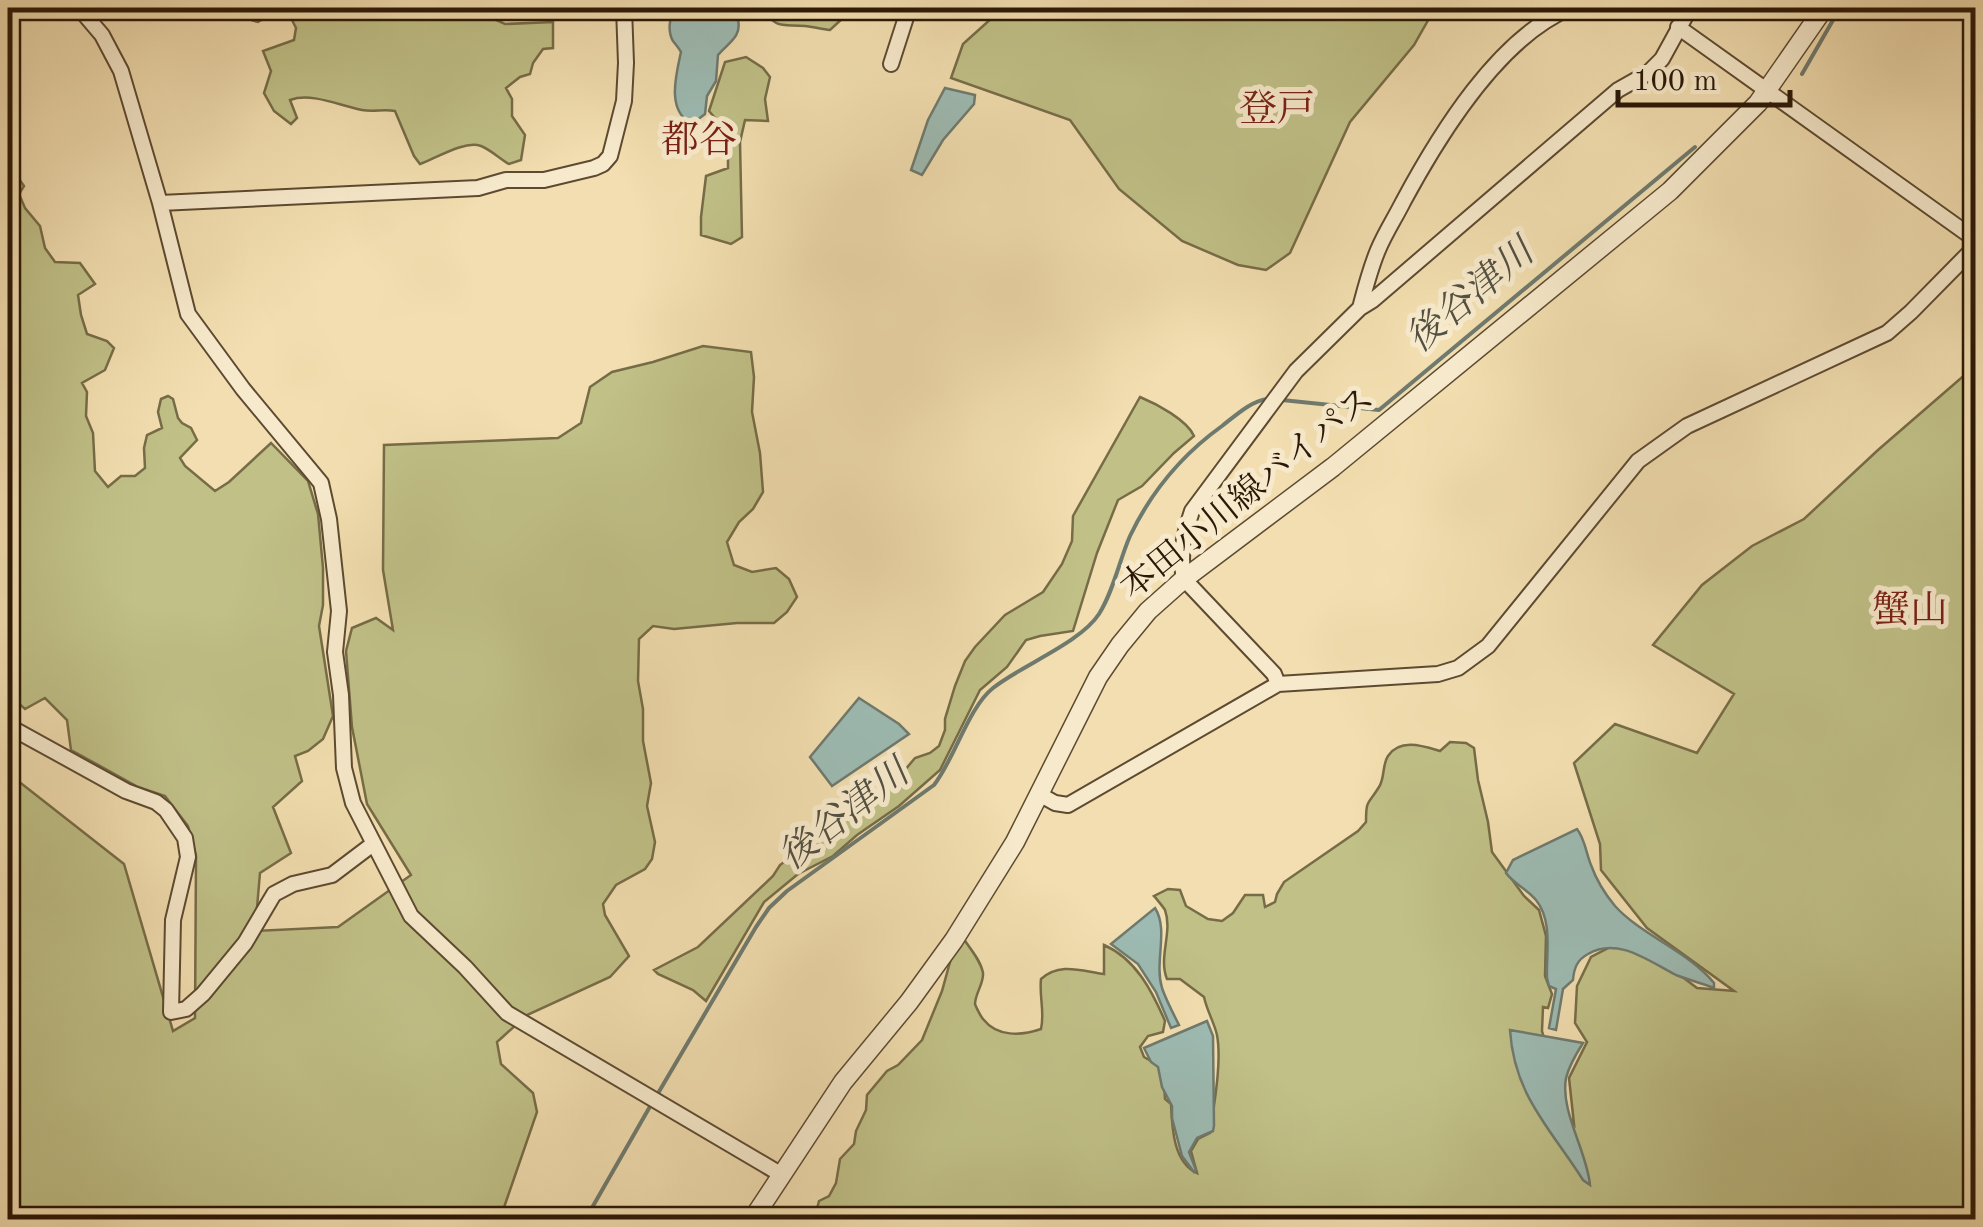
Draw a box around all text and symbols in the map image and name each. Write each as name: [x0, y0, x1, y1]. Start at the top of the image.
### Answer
scale bar: [1618, 45, 1790, 107]
text: 100 m: [1633, 67, 1717, 97]
district label: 登戸: [1239, 89, 1315, 130]
district label: 都谷: [661, 120, 737, 161]
water label: 後谷津川: [1399, 229, 1544, 360]
street label: 本田小川線バイパス: [1113, 379, 1381, 607]
district label: 蟹山: [1872, 590, 1948, 631]
water label: 後谷津川: [772, 749, 920, 878]

